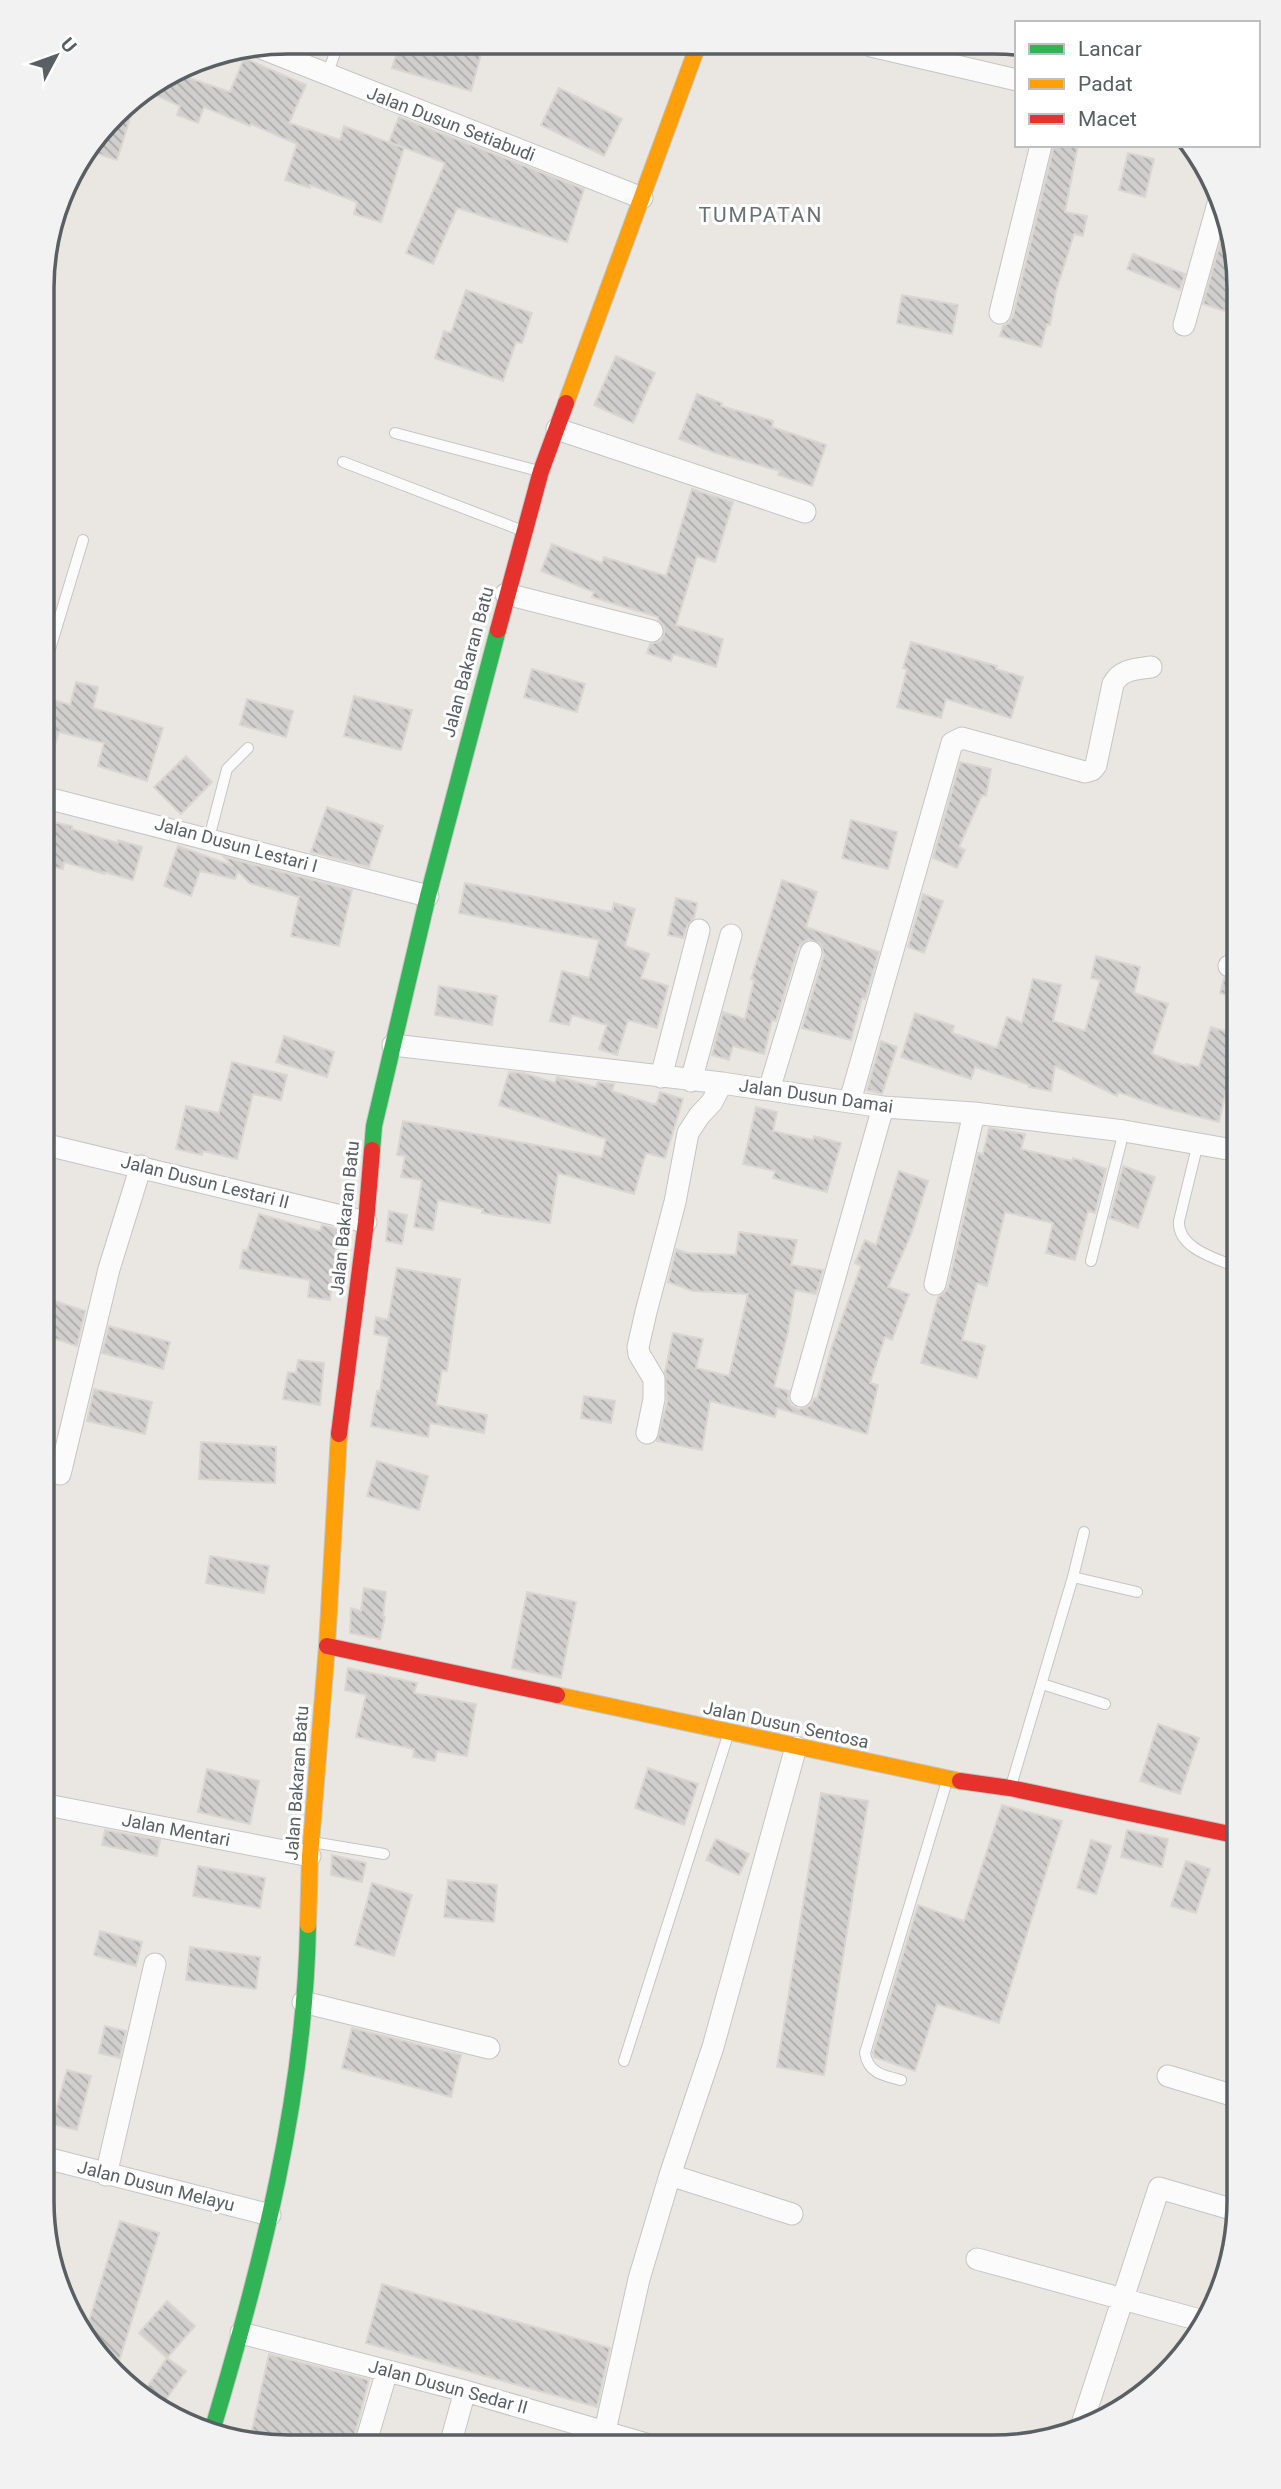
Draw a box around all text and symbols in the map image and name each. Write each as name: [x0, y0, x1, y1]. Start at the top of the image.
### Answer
north arrow: [21, 21, 91, 91]
legend: [1015, 21, 1260, 147]
text: U: [56, 33, 81, 57]
text: Lancar: [1078, 37, 1142, 61]
text: Padat: [1078, 72, 1133, 96]
street label: Jalan Dusun Setiabudi: [364, 82, 538, 165]
text: Macet: [1078, 107, 1137, 131]
district label: TUMPATAN: [698, 203, 824, 227]
street label: Jalan Bakaran Batu: [437, 584, 498, 739]
street label: Jalan Dusun Lestari I: [152, 813, 320, 876]
street label: Jalan Dusun Damai: [738, 1074, 894, 1117]
street label: Jalan Bakaran Batu: [326, 1140, 363, 1296]
street label: Jalan Dusun Lestari II: [119, 1150, 291, 1213]
street label: Jalan Dusun Sentosa: [701, 1697, 871, 1752]
street label: Jalan Bakaran Batu: [281, 1705, 312, 1861]
street label: Jalan Mentari: [120, 1809, 232, 1850]
street label: Jalan Dusun Melayu: [75, 2156, 237, 2215]
street label: Jalan Dusun Sedar II: [366, 2355, 530, 2418]

